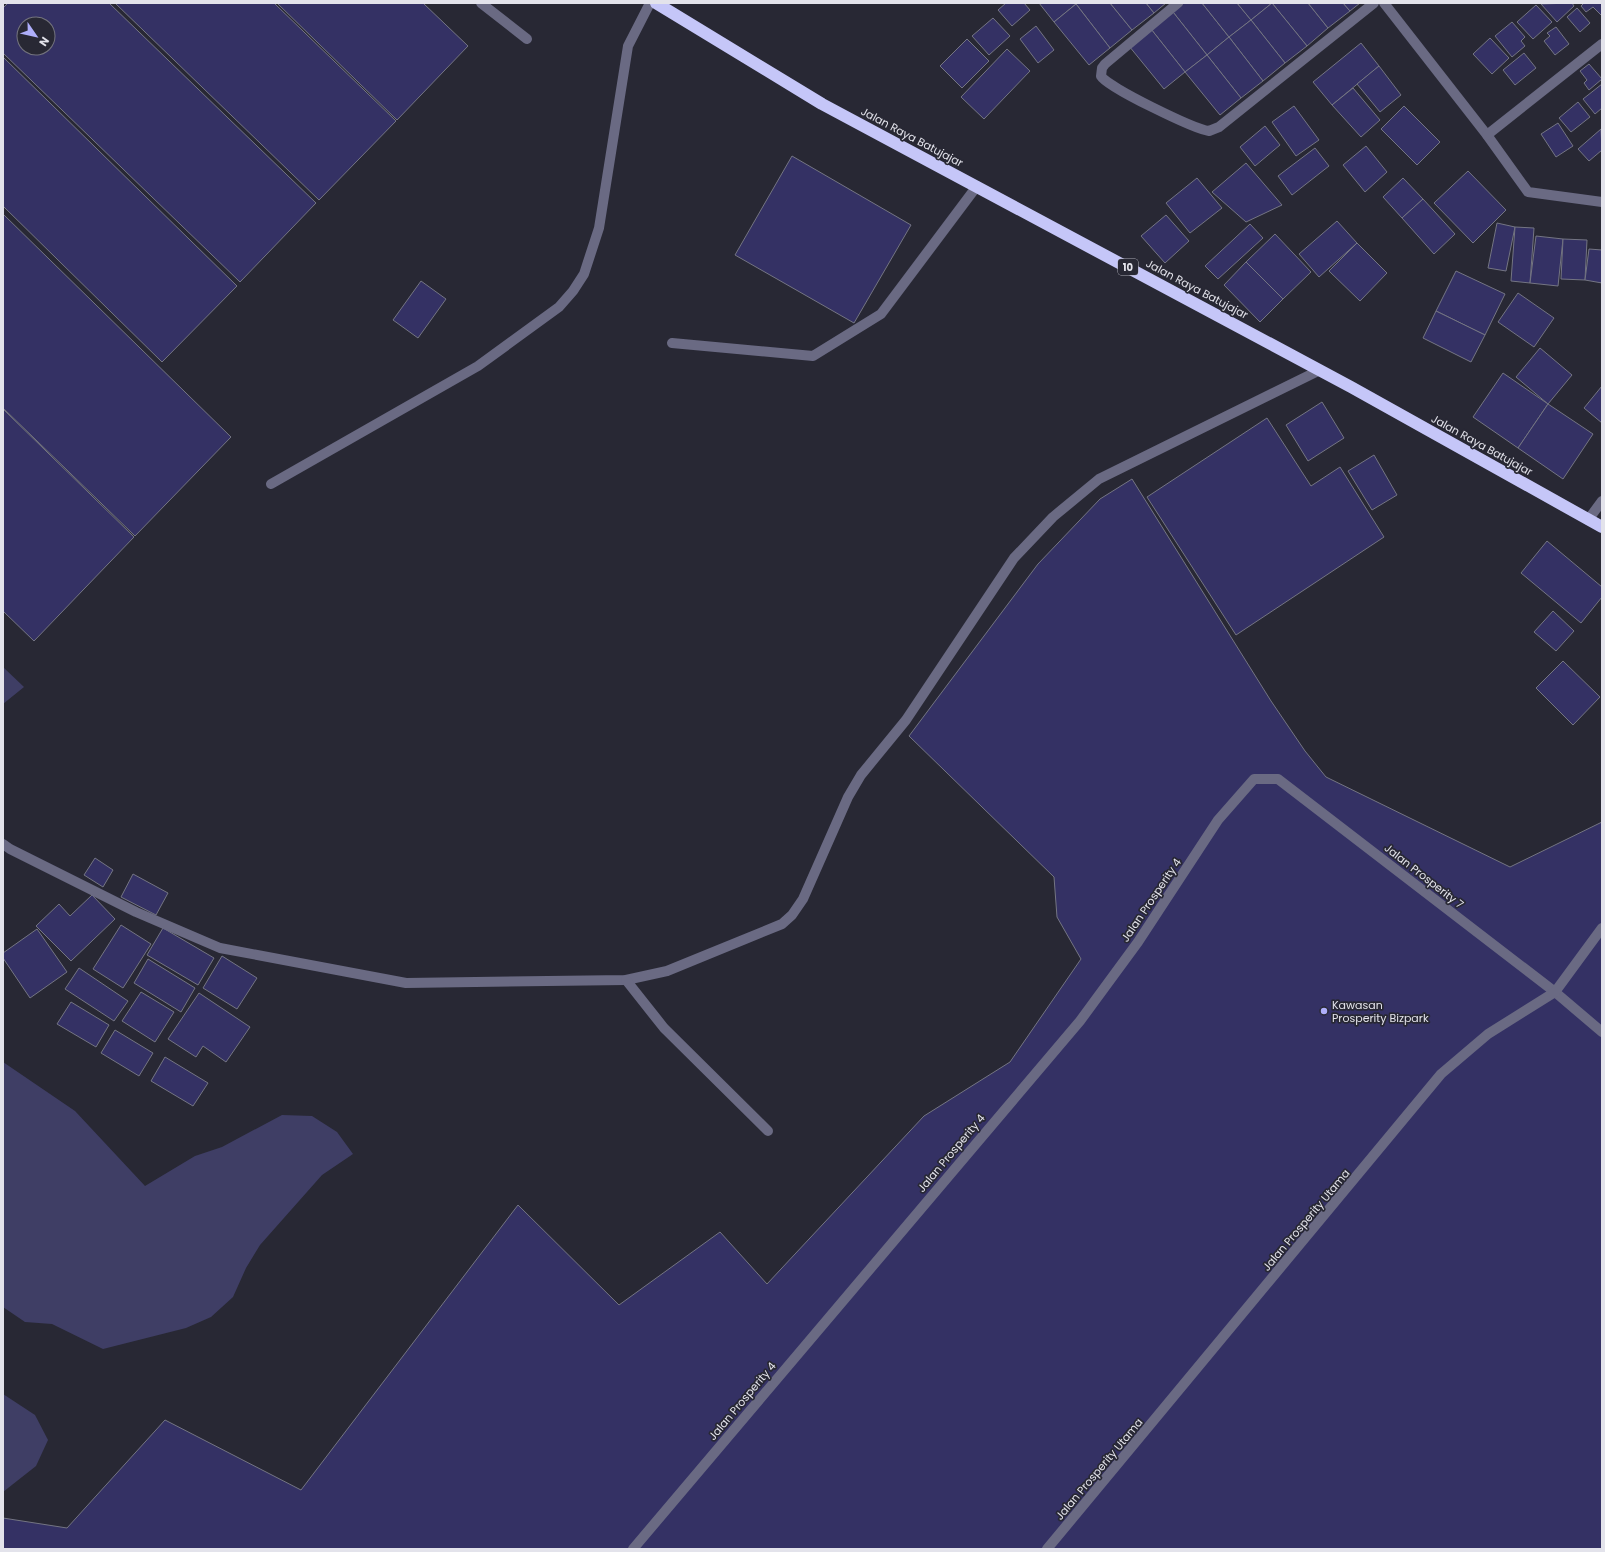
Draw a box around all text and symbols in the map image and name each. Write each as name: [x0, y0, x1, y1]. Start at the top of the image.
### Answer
north arrow: [16, 16, 56, 56]
text: N: [35, 34, 53, 49]
street label: Jalan Raya Batujajar: [858, 103, 966, 171]
street label: Jalan Raya Batujajar: [1143, 255, 1251, 323]
road number: 10: [1118, 259, 1138, 275]
street label: Jalan Raya Batujajar: [1428, 410, 1536, 480]
street label: Jalan Prosperity 7: [1381, 840, 1467, 912]
street label: Jalan Prosperity 4: [1117, 855, 1185, 945]
place label: Kawasan Prosperity Bizpark: [1332, 997, 1429, 1026]
marker: Kawasan Prosperity Bizpark: [1319, 1006, 1329, 1016]
street label: Jalan Prosperity 4: [913, 1110, 989, 1196]
street label: Jalan Prosperity Utama: [1259, 1166, 1353, 1274]
street label: Jalan Prosperity 4: [704, 1358, 780, 1444]
street label: Jalan Prosperity Utama: [1052, 1415, 1146, 1523]

